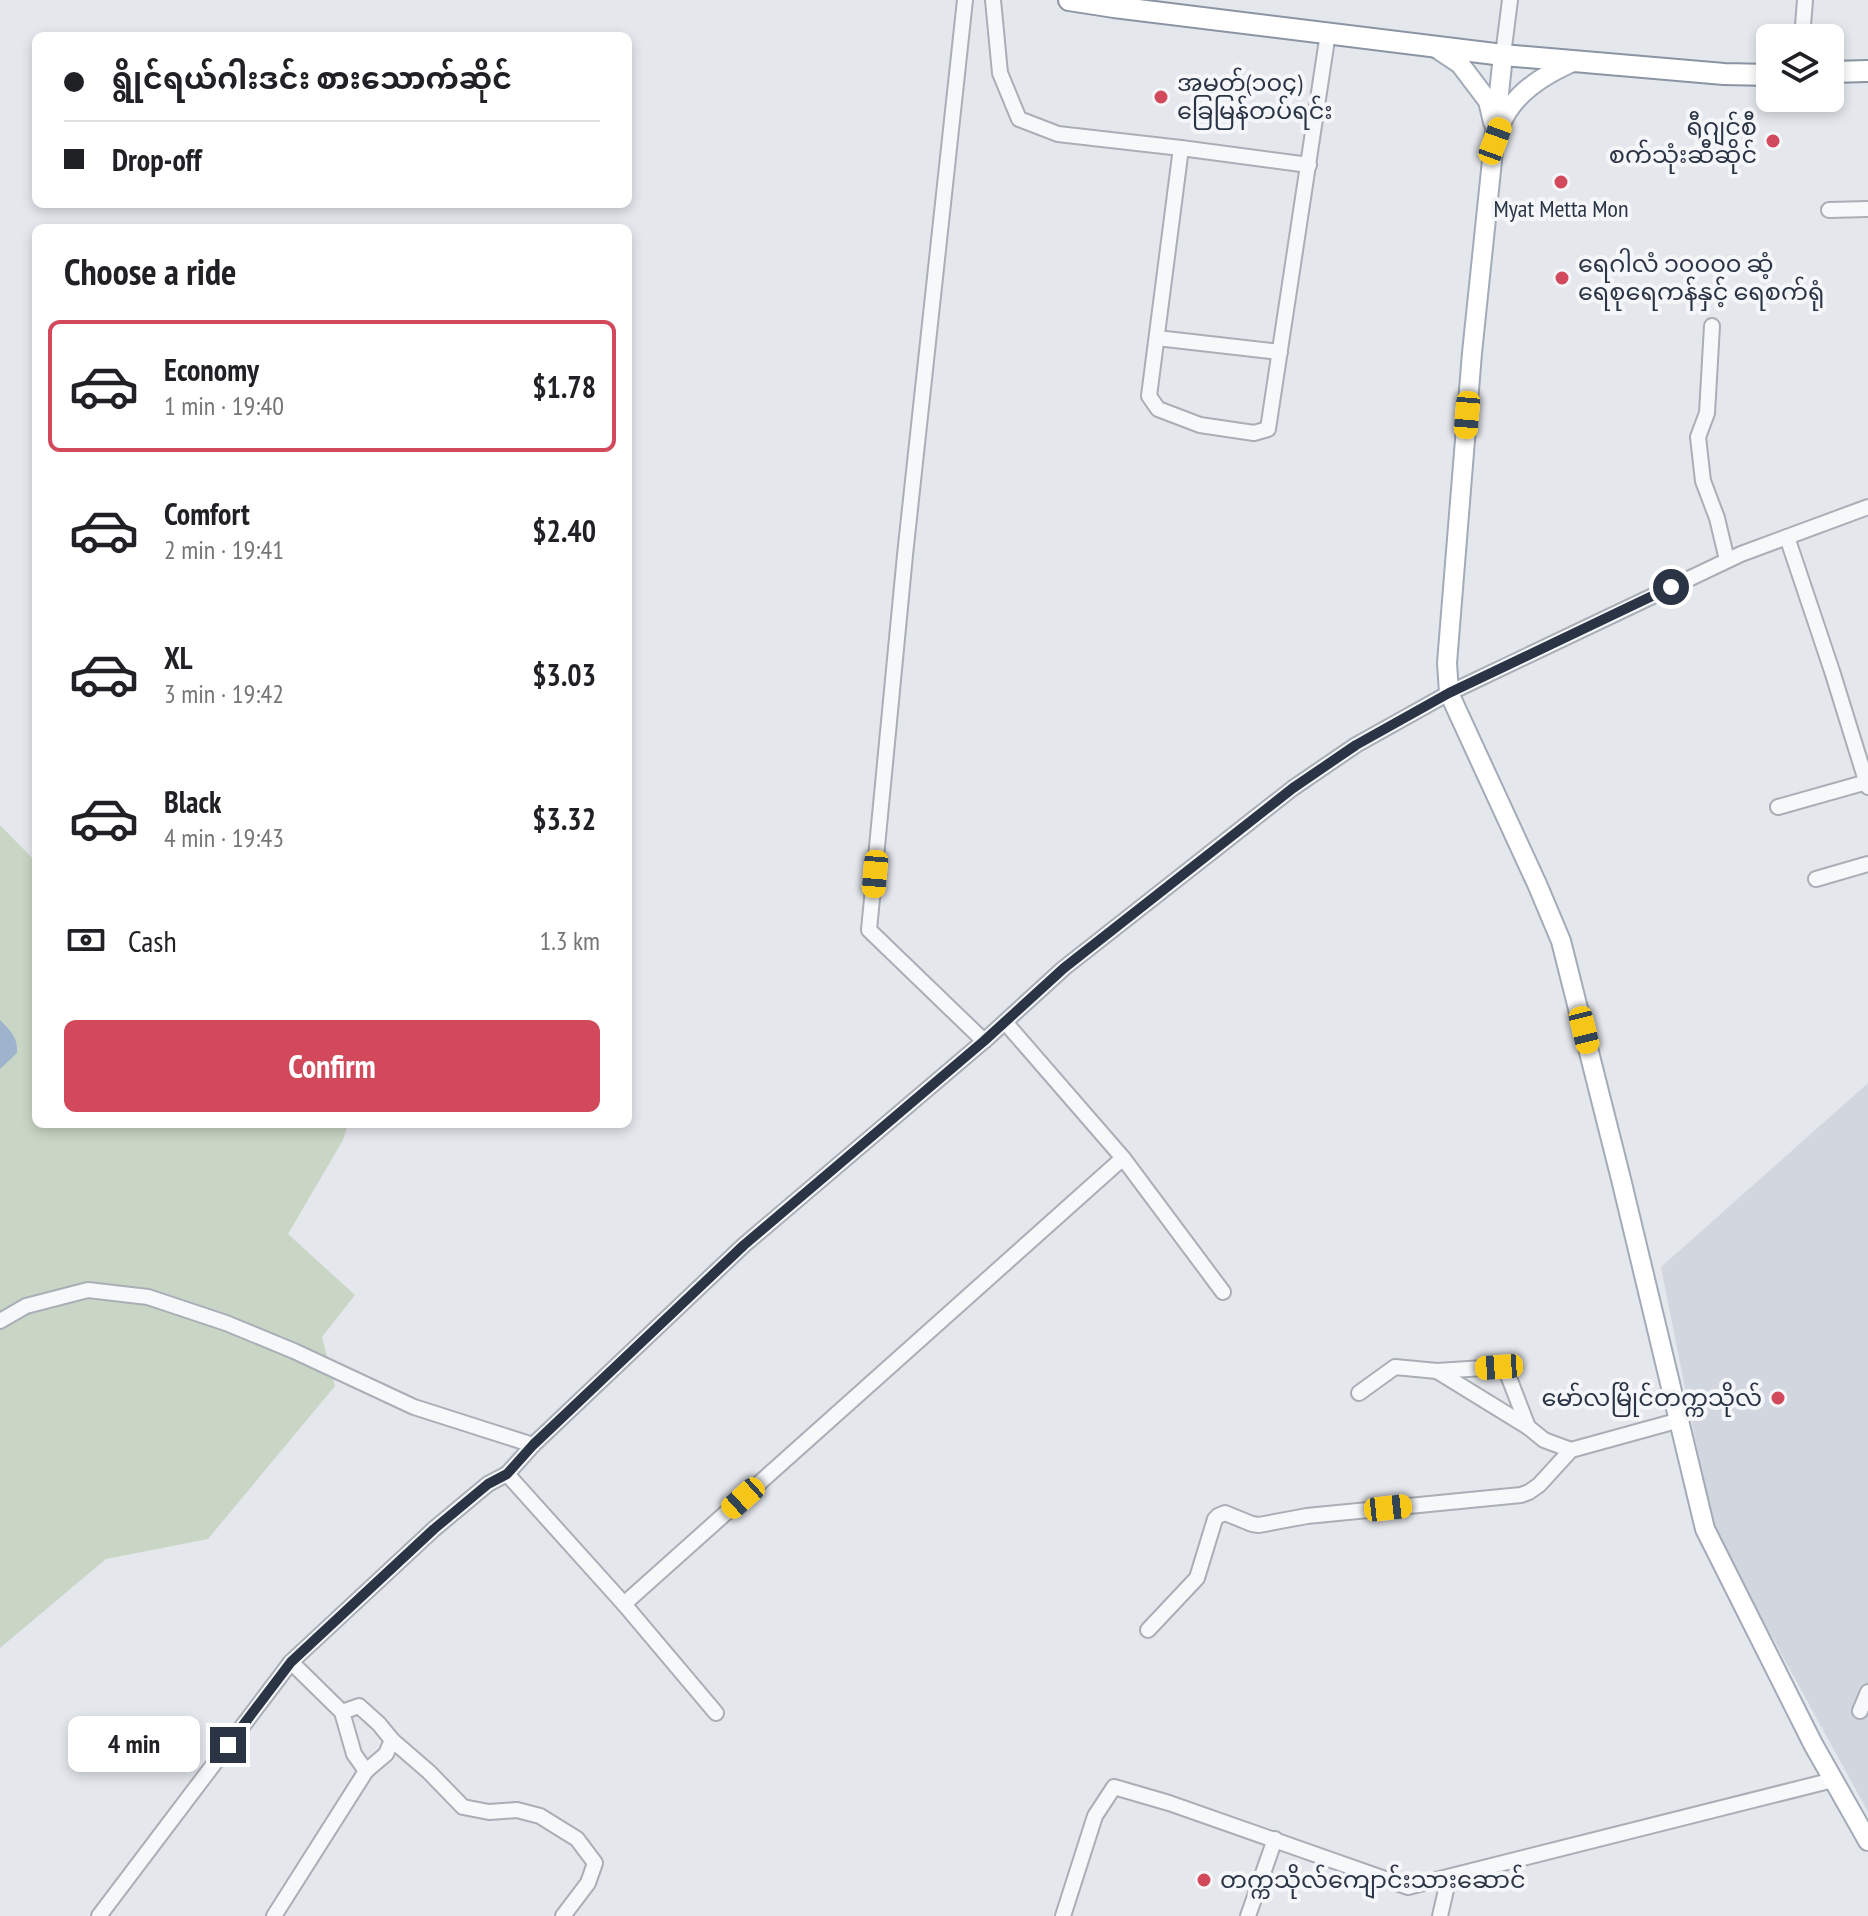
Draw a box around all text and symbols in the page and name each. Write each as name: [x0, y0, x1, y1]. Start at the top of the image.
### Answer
map controls: [1756, 24, 1844, 112]
button: layers: [1756, 24, 1844, 112]
text: ရွိုင်ရယ်ဂါးဒင်း စားသောက်ဆိုင်: [112, 58, 512, 97]
place label: အမှတ်(၁၀၄) ခြေမြန်တပ်ရင်း: [1177, 67, 1333, 130]
marker: အမှတ်(၁၀၄) ခြေမြန်တပ်ရင်း: [1152, 88, 1170, 106]
place label: ရီဂျင်စီ စက်သုံးဆီဆိုင်: [1609, 111, 1757, 174]
car: [1476, 114, 1514, 168]
marker: ရီဂျင်စီ စက်သုံးဆီဆိုင်: [1764, 132, 1782, 150]
text: Drop-off: [112, 140, 202, 179]
marker: Myat Metta Mon: [1552, 173, 1570, 191]
place label: Myat Metta Mon: [1494, 193, 1628, 224]
text: Choose a ride: [64, 248, 236, 295]
place label: ရေဂါလံ ၁၀၀၀၀ ဆံ့ ရေစုရေကန်နှင့် ရေစက်ရုံ: [1578, 248, 1824, 311]
marker: ရေဂါလံ ၁၀၀၀၀ ဆံ့ ရေစုရေကန်နှင့် ရေစက်ရုံ: [1553, 269, 1571, 287]
icon: car: [68, 350, 140, 422]
text: Economy: [164, 350, 259, 389]
text: $1.78: [532, 367, 596, 406]
text: 1 min · 19:40: [164, 389, 284, 422]
car: [1453, 390, 1481, 440]
icon: car: [68, 494, 140, 566]
text: Comfort: [164, 494, 250, 533]
text: $2.40: [532, 511, 596, 550]
text: 2 min · 19:41: [164, 533, 284, 566]
route start: [1653, 569, 1689, 605]
icon: car: [68, 638, 140, 710]
text: XL: [164, 638, 193, 677]
text: $3.03: [532, 655, 596, 694]
text: 3 min · 19:42: [164, 677, 284, 710]
icon: car: [68, 782, 140, 854]
text: Black: [164, 782, 221, 821]
text: $3.32: [532, 799, 596, 838]
text: 4 min · 19:43: [164, 821, 284, 854]
car: [861, 849, 889, 899]
icon: cash: [64, 918, 108, 962]
text: Cash: [128, 921, 177, 960]
text: 1.3 km: [539, 924, 600, 957]
car: [1567, 1004, 1601, 1056]
button: Confirm: [64, 1020, 600, 1112]
car: [1474, 1353, 1524, 1381]
place label: မော်လမြိုင်တက္ကသိုလ်: [1541, 1382, 1762, 1417]
marker: မော်လမြိုင်တက္ကသိုလ်: [1769, 1389, 1787, 1407]
car: [717, 1473, 769, 1523]
car: [1363, 1494, 1413, 1522]
callout: 4 min: [68, 1717, 200, 1773]
text: 4 min: [108, 1727, 160, 1760]
route end: [210, 1727, 246, 1763]
place label: တက္ကသိုလ်ကျောင်းသားဆောင်: [1220, 1864, 1526, 1899]
marker: တက္ကသိုလ်ကျောင်းသားဆောင်: [1195, 1871, 1213, 1889]

